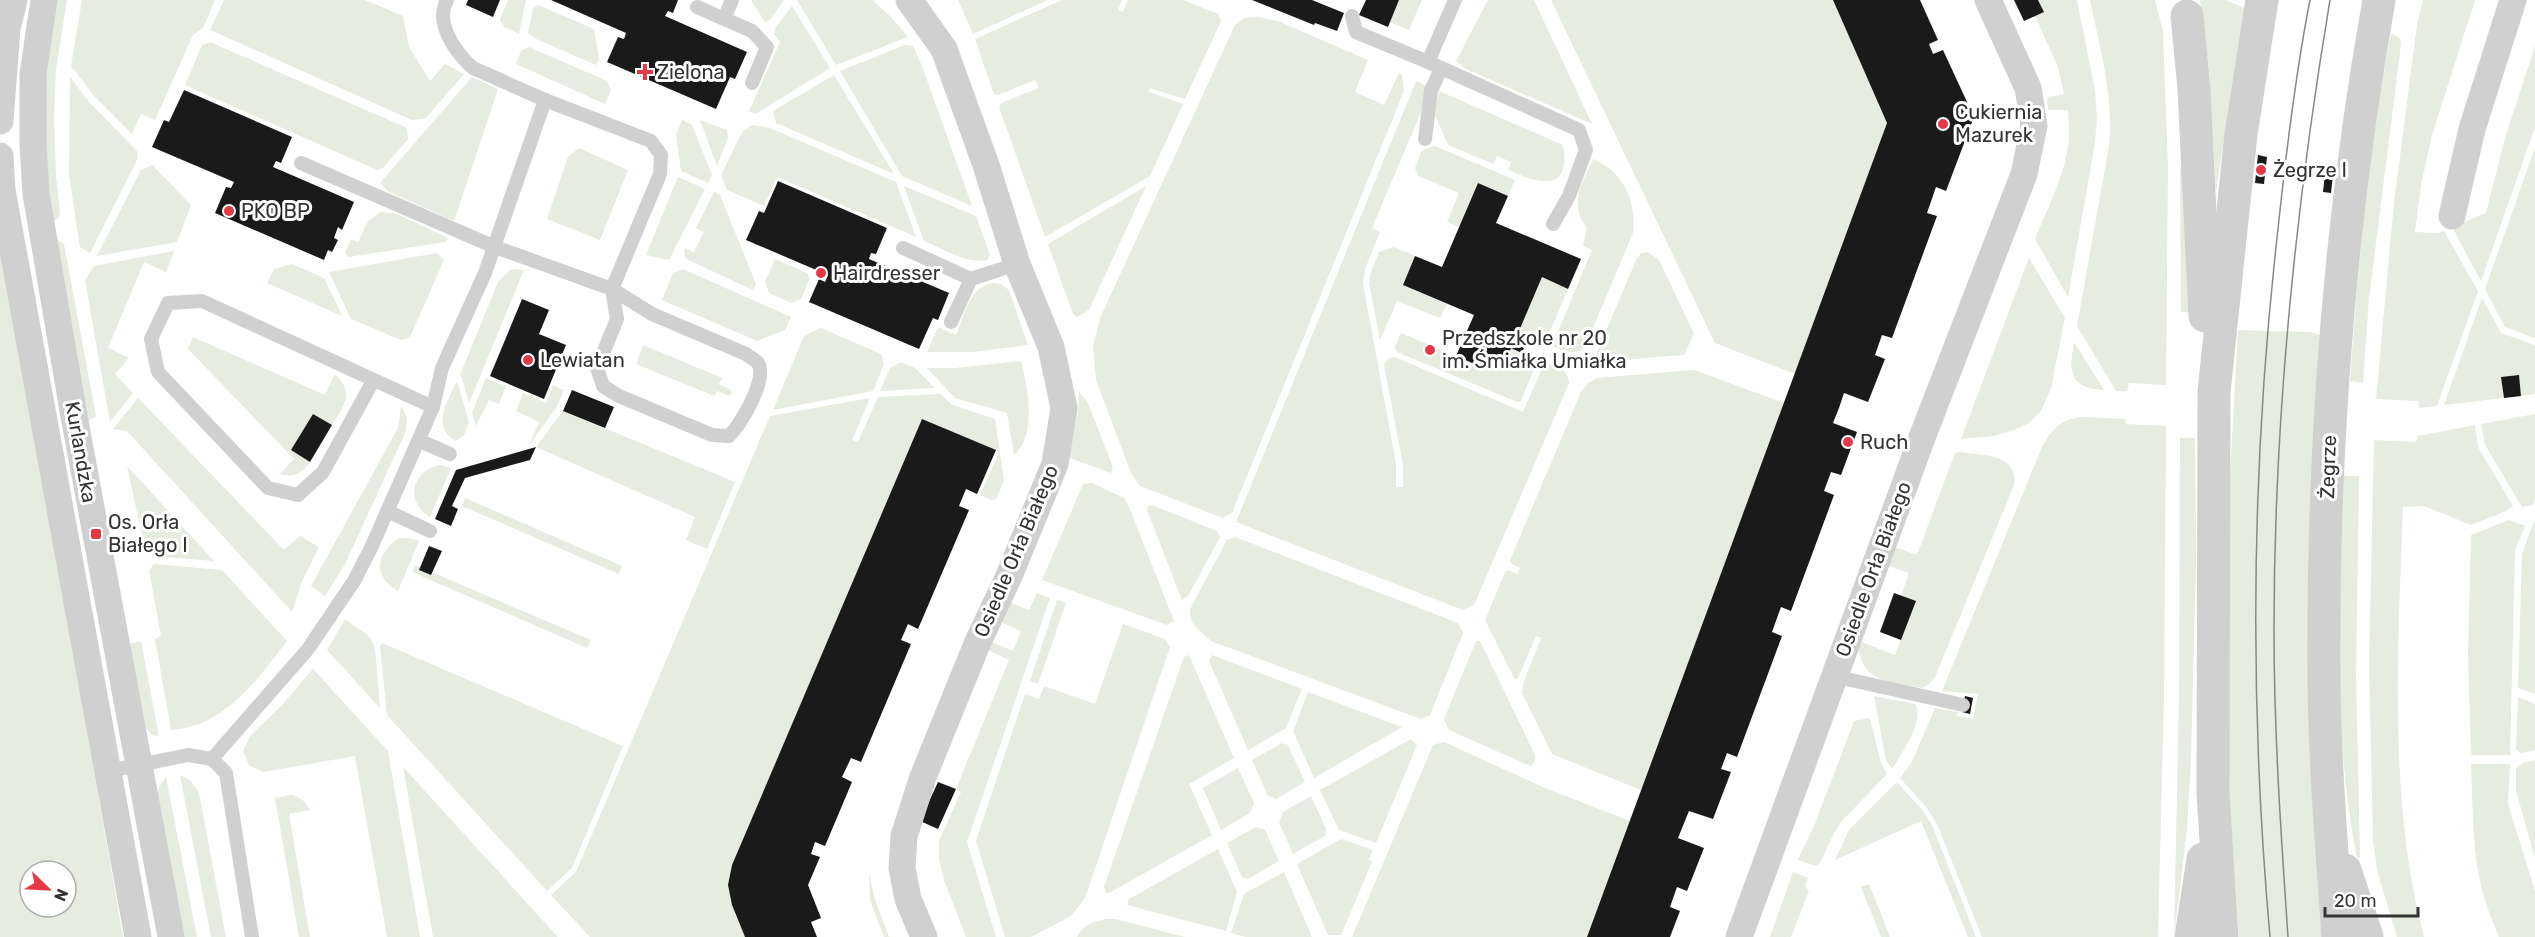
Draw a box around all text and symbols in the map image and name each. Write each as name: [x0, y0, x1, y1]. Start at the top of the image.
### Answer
place label: Zielona: [657, 60, 725, 84]
marker: Zielona: [638, 65, 652, 79]
place label: Cukiernia Mazurek: [1955, 100, 2042, 147]
marker: Cukiernia Mazurek: [1936, 117, 1950, 131]
place label: Żegrze I: [2273, 158, 2347, 182]
marker: Żegrze I: [2254, 163, 2268, 177]
place label: PKO BP: [241, 199, 310, 223]
marker: PKO BP: [222, 204, 236, 218]
place label: Hairdresser: [833, 261, 941, 285]
marker: Hairdresser: [814, 266, 828, 280]
place label: Przedszkole nr 20 im. Śmiałka Umiałka: [1442, 326, 1627, 373]
marker: Przedszkole nr 20 im. Śmiałka Umiałka: [1423, 343, 1437, 357]
place label: Lewiatan: [540, 348, 625, 372]
marker: Lewiatan: [521, 353, 535, 367]
street label: Kurlandzka: [60, 399, 102, 505]
place label: Ruch: [1860, 430, 1908, 454]
marker: Ruch: [1841, 435, 1855, 449]
street label: Żegrze: [2315, 435, 2341, 499]
street label: Osiedle Orła Białego: [969, 461, 1063, 641]
street label: Osiedle Orła Białego: [1830, 478, 1916, 660]
place label: Os. Orła Białego I: [108, 510, 188, 557]
marker: Os. Orła Białego I: [89, 527, 103, 541]
north arrow: [18, 859, 78, 919]
scale bar: [2325, 880, 2418, 918]
text: N: [50, 886, 72, 904]
text: 20 m: [2334, 890, 2376, 912]

